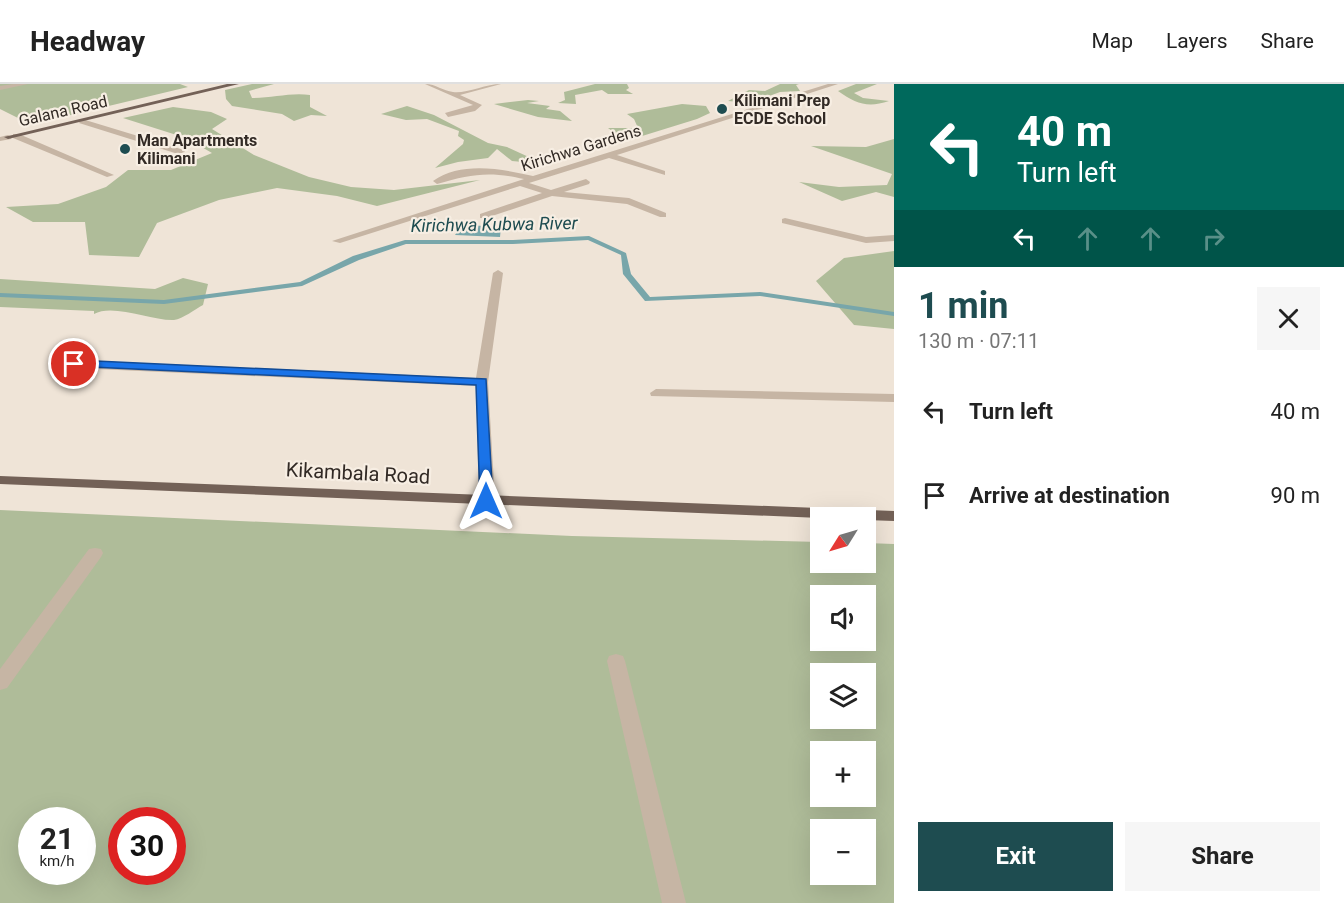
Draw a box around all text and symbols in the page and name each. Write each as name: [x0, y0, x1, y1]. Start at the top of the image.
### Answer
text: Headway: [30, 25, 145, 58]
text: Map: [1091, 29, 1133, 53]
text: Layers: [1166, 29, 1227, 53]
text: Share: [1260, 29, 1314, 53]
place label: Kilimani Prep ECDE School: [734, 91, 830, 128]
street label: Galana Road: [17, 92, 109, 130]
marker: Kilimani Prep ECDE School: [715, 102, 729, 116]
text: 40 m: [1017, 107, 1112, 156]
icon: left: [918, 108, 996, 186]
street label: Kirichwa Gardens: [519, 121, 643, 175]
place label: Man Apartments Kilimani: [137, 131, 257, 168]
marker: Man Apartments Kilimani: [118, 142, 132, 156]
text: Turn left: [1017, 157, 1117, 189]
water label: Kirichwa Kubwa River: [410, 212, 579, 236]
icon: left: [1008, 222, 1041, 255]
icon: ahead: [1071, 222, 1104, 255]
icon: ahead: [1134, 222, 1167, 255]
icon: right: [1197, 222, 1230, 255]
text: 1 min: [918, 285, 1009, 327]
button: close: [1257, 287, 1320, 350]
text: 130 m · 07:11: [918, 329, 1039, 353]
pin: [48, 338, 99, 389]
icon: arrive: [57, 347, 90, 380]
icon: left: [918, 395, 951, 428]
text: Turn left: [969, 399, 1053, 424]
text: 40 m: [1271, 399, 1320, 424]
street label: Kikambala Road: [285, 457, 431, 489]
position arrow: [454, 469, 518, 533]
icon: arrive: [918, 479, 951, 512]
text: Arrive at destination: [969, 483, 1170, 508]
text: 90 m: [1271, 483, 1320, 508]
north arrow: [810, 507, 876, 573]
map controls: [810, 507, 876, 885]
button: sound: [810, 585, 876, 651]
button: layers: [810, 663, 876, 729]
button: +: [810, 741, 876, 807]
speed limit sign: 30: [108, 807, 186, 885]
button: −: [810, 819, 876, 885]
text: 21: [40, 821, 74, 856]
button: Exit: [918, 822, 1113, 891]
button: Share: [1125, 822, 1320, 891]
text: km/h: [39, 852, 75, 870]

